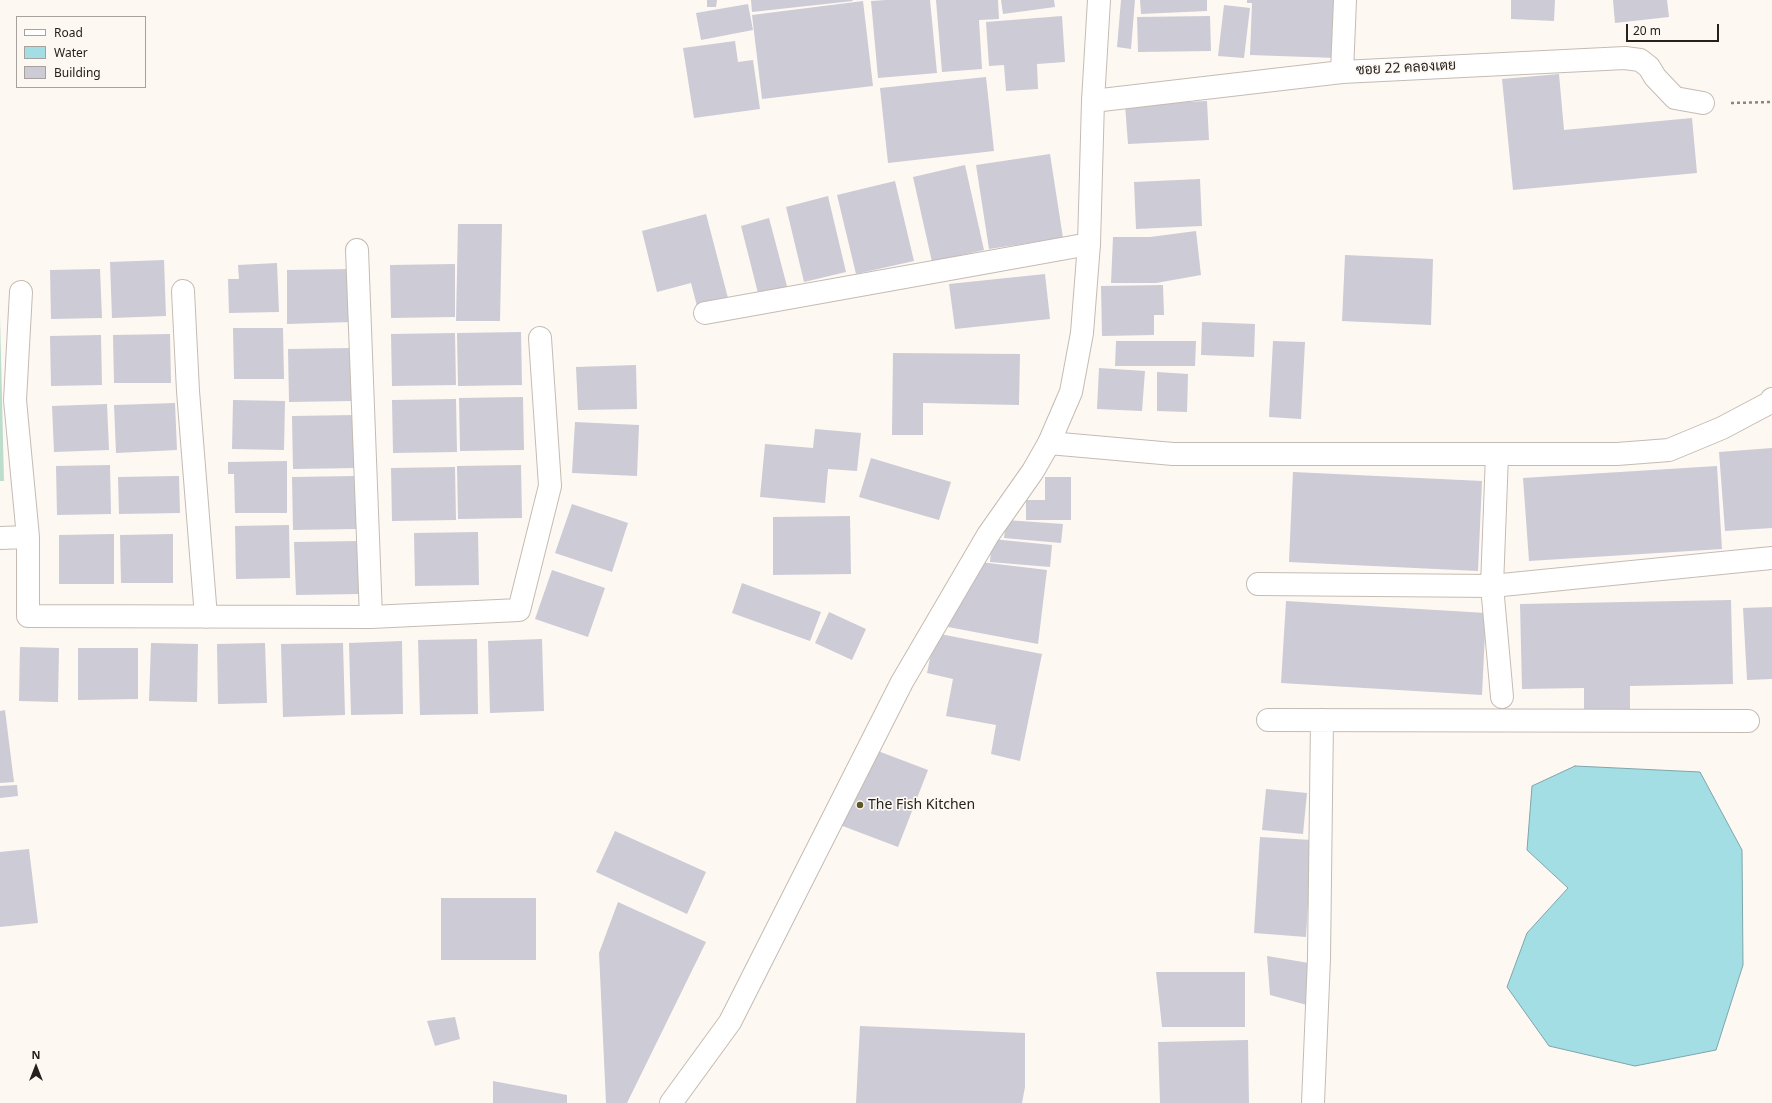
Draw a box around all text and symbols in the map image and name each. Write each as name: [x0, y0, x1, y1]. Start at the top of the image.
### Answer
legend: [16, 16, 146, 88]
scale bar: [1628, 16, 1721, 42]
text: 20 m: [1633, 22, 1661, 39]
text: Road: [54, 24, 83, 41]
text: Water: [54, 44, 88, 61]
street label: ซอย 22 คลองเตย: [1356, 57, 1456, 79]
text: Building: [54, 64, 101, 81]
place label: The Fish Kitchen: [868, 797, 975, 813]
marker: The Fish Kitchen: [855, 800, 865, 810]
north arrow: [16, 1047, 56, 1087]
text: N: [32, 1047, 40, 1062]

